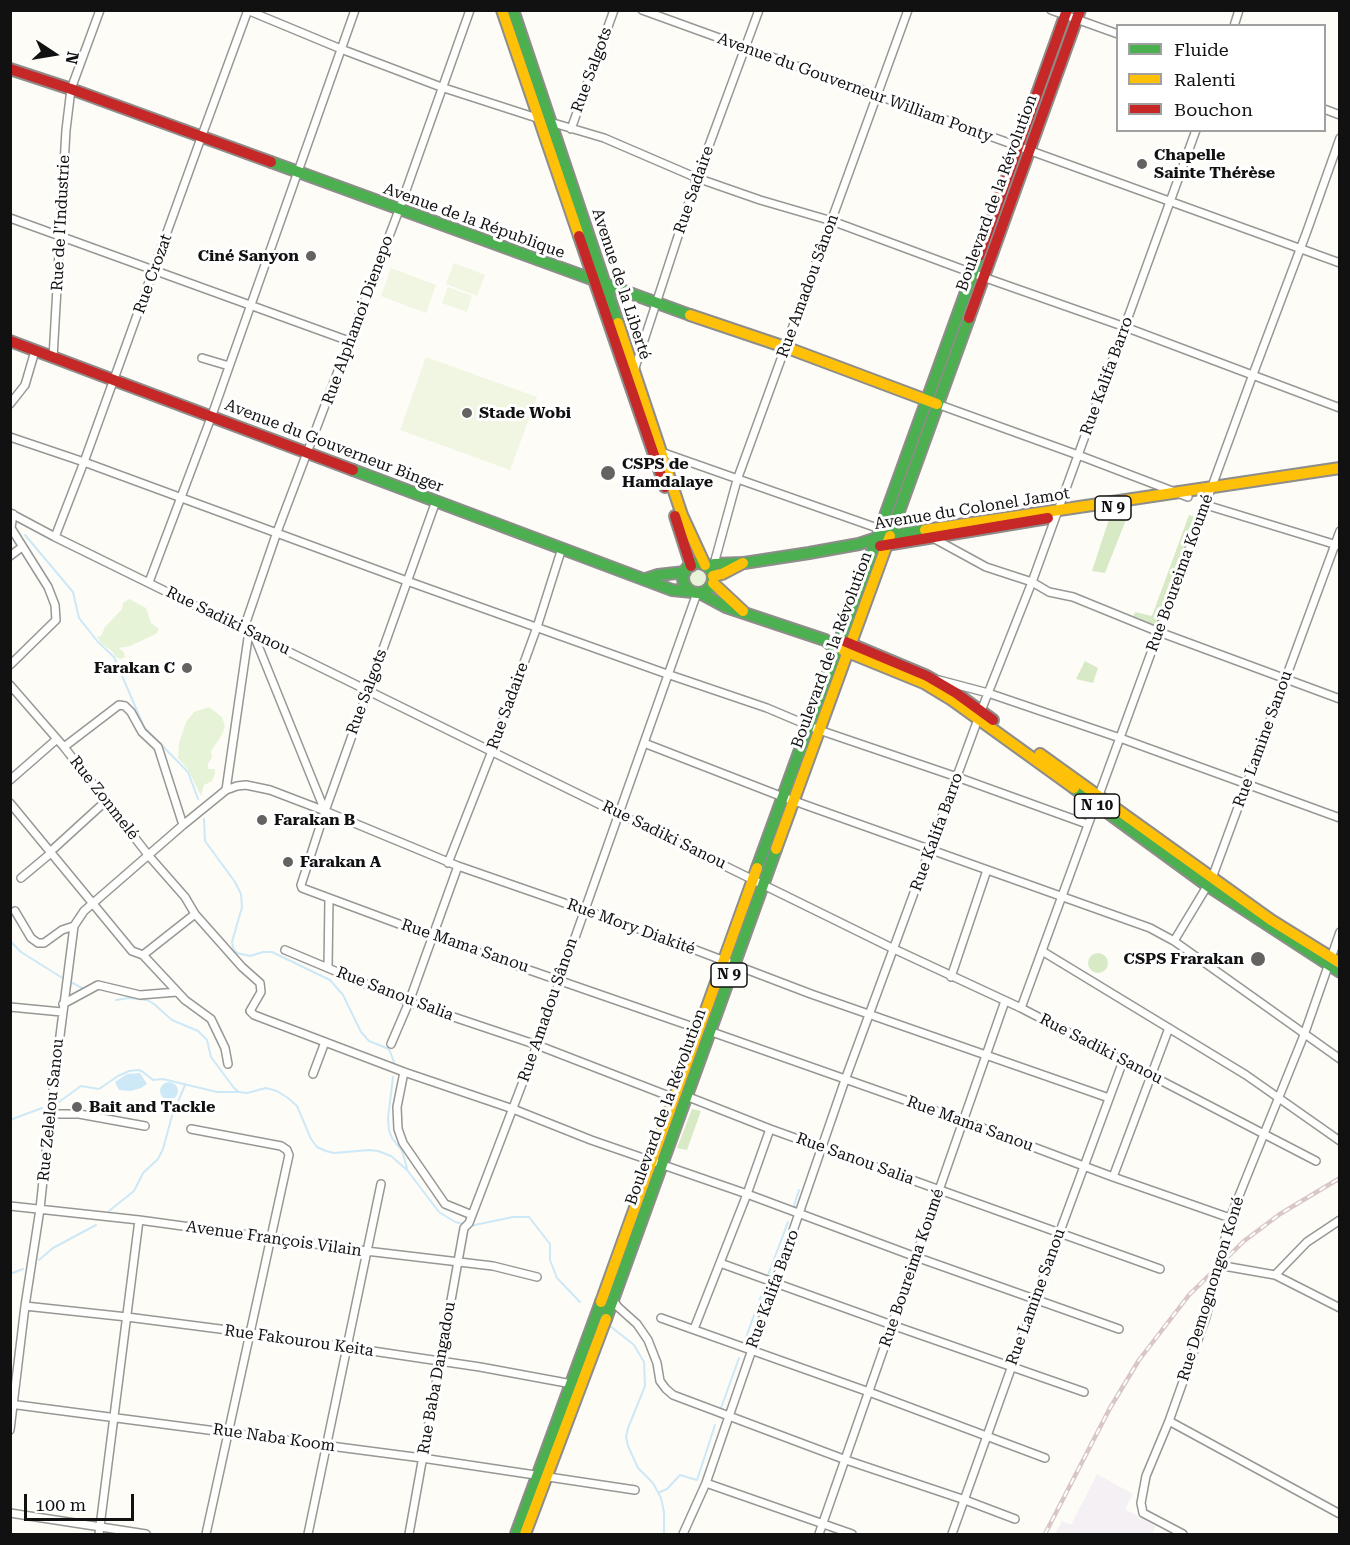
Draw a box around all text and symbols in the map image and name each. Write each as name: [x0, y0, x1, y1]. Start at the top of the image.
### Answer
north arrow: [24, 24, 84, 84]
legend: [1116, 24, 1326, 132]
street label: Rue Salgots: [568, 25, 616, 115]
street label: Avenue du Gouverneur William Ponty: [715, 29, 995, 147]
text: Fluide: [1174, 39, 1229, 60]
text: N: [62, 50, 83, 66]
text: Ralenti: [1174, 69, 1236, 90]
street label: Boulevard de la Révolution: [952, 92, 1042, 294]
text: Bouchon: [1174, 99, 1253, 120]
street label: Rue Sadaire: [670, 144, 718, 236]
place label: Chapelle Sainte Thérèse: [1154, 145, 1275, 183]
street label: Rue de l'Industrie: [48, 155, 74, 291]
marker: Chapelle Sainte Thérèse: [1135, 157, 1149, 171]
street label: Avenue de la République: [381, 179, 567, 263]
street label: Avenue de la Liberté: [588, 206, 654, 362]
street label: Rue Amadou Sânon: [773, 212, 843, 360]
street label: Rue Crozat: [130, 232, 176, 316]
street label: Rue Alphamoi Dienepo: [318, 233, 398, 407]
place label: Ciné Sanyon: [198, 246, 299, 266]
marker: Ciné Sanyon: [304, 249, 318, 263]
street label: Rue Kalifa Barro: [1077, 314, 1137, 438]
street label: Avenue du Gouverneur Binger: [222, 395, 446, 497]
place label: Stade Wobi: [479, 403, 571, 423]
marker: Stade Wobi: [460, 406, 474, 420]
place label: CSPS de Hamdalaye: [622, 454, 713, 492]
marker: CSPS de Hamdalaye: [599, 464, 617, 482]
street label: Avenue du Colonel Jamot: [873, 484, 1071, 534]
street label: Rue Boureima Koumé: [1143, 492, 1217, 654]
road number: N 9: [1095, 496, 1131, 520]
street label: Boulevard de la Révolution: [787, 549, 877, 751]
street label: Rue Sadiki Sanou: [163, 583, 293, 659]
street label: Rue Salgots: [343, 647, 391, 737]
place label: Farakan C: [94, 658, 175, 678]
street label: Rue Sadaire: [483, 660, 533, 752]
marker: Farakan C: [180, 661, 194, 675]
street label: Rue Lamine Sanou: [1229, 668, 1297, 810]
street label: Rue Zonmelé: [65, 752, 143, 844]
street label: Rue Kalifa Barro: [907, 770, 967, 894]
road number: N 10: [1074, 794, 1120, 818]
street label: Rue Sadiki Sanou: [599, 797, 729, 873]
place label: Farakan B: [274, 810, 355, 830]
marker: Farakan B: [255, 813, 269, 827]
place label: Farakan A: [300, 852, 381, 872]
marker: Farakan A: [281, 855, 295, 869]
street label: Rue Mory Diakité: [564, 895, 698, 959]
street label: Rue Mama Sanou: [399, 915, 531, 977]
street label: Rue Amadou Sânon: [514, 935, 582, 1085]
place label: CSPS Frarakan: [1124, 949, 1244, 969]
marker: CSPS Frarakan: [1249, 950, 1267, 968]
street label: Rue Sanou Salia: [334, 963, 456, 1025]
road number: N 9: [711, 963, 747, 987]
street label: Boulevard de la Révolution: [621, 1006, 711, 1208]
street label: Rue Sadiki Sanou: [1036, 1010, 1166, 1088]
street label: Rue Zelelou Sanou: [34, 1038, 68, 1182]
street label: Rue Mama Sanou: [904, 1092, 1036, 1156]
place label: Bait and Tackle: [89, 1097, 215, 1117]
marker: Bait and Tackle: [70, 1100, 84, 1114]
street label: Rue Sanou Salia: [793, 1129, 917, 1189]
street label: Rue Boureima Koumé: [876, 1186, 948, 1350]
street label: Rue Demognongon Koné: [1174, 1194, 1248, 1384]
street label: Avenue François Vilain: [185, 1217, 363, 1261]
street label: Rue Lamine Sanou: [1002, 1226, 1070, 1368]
street label: Rue Kalifa Barro: [743, 1227, 803, 1351]
street label: Rue Baba Dangadou: [414, 1300, 460, 1456]
street label: Rue Fakourou Keita: [223, 1321, 375, 1361]
street label: Rue Naba Koom: [212, 1420, 336, 1456]
scale bar: [27, 1482, 136, 1520]
text: 100 m: [35, 1494, 86, 1515]

